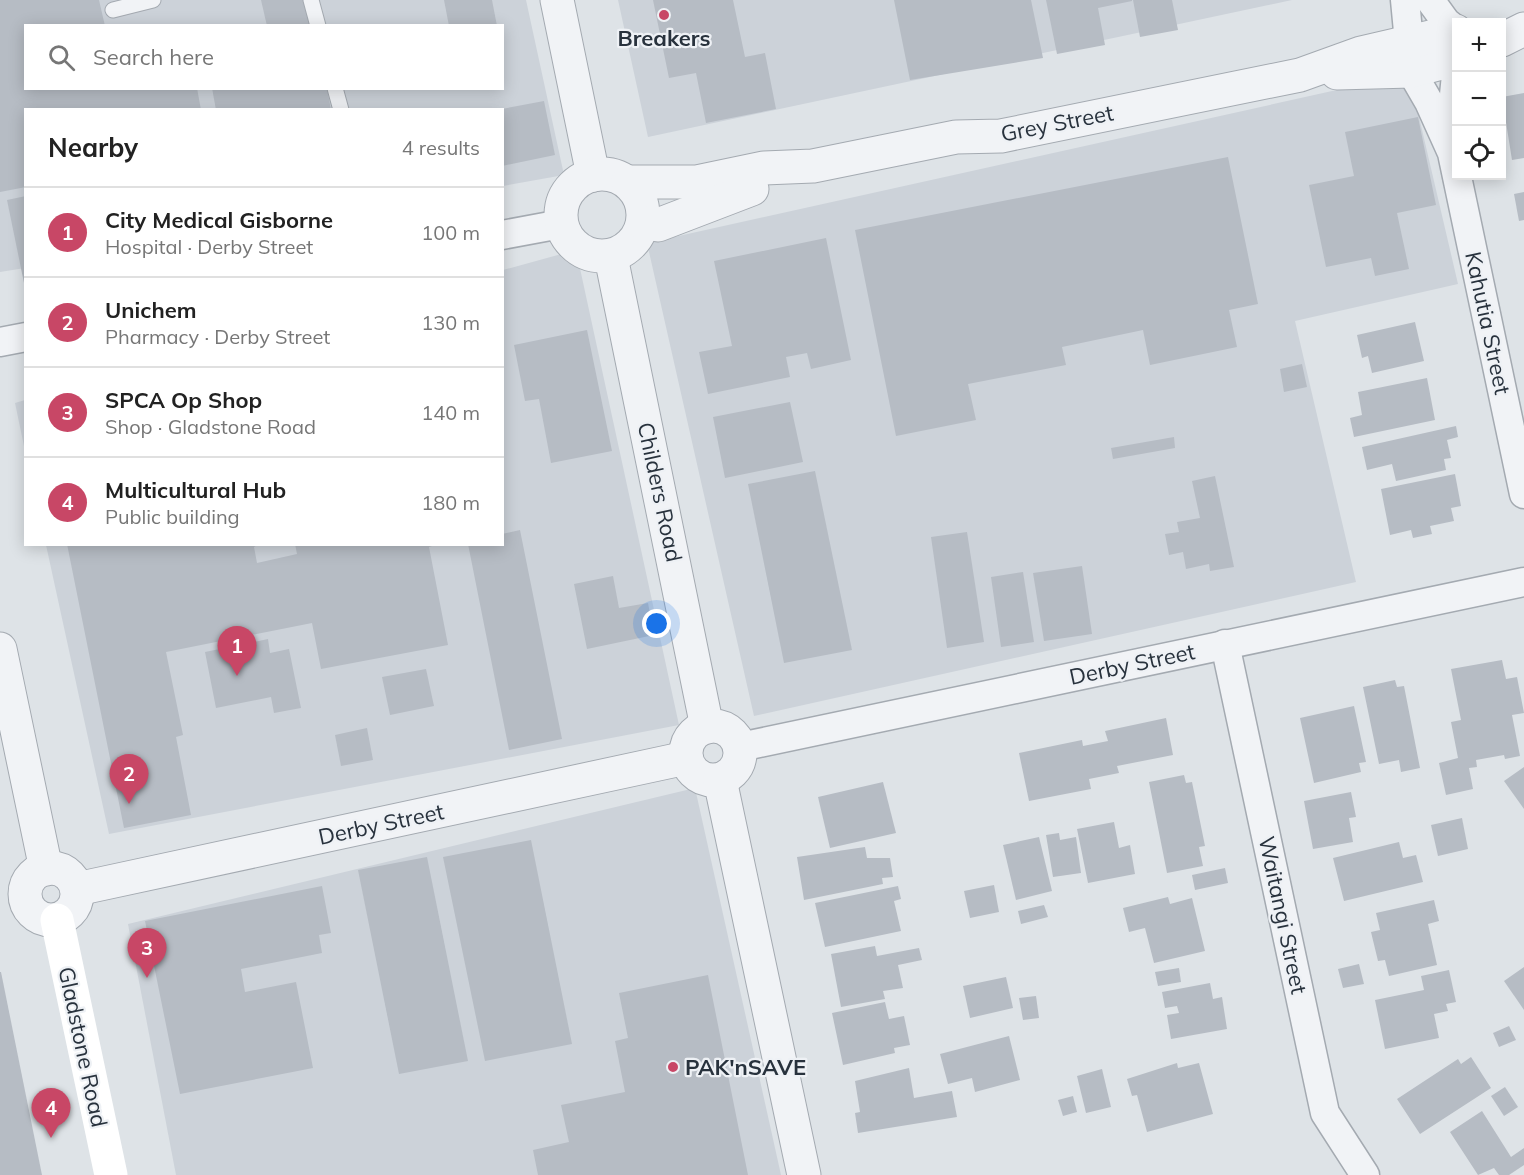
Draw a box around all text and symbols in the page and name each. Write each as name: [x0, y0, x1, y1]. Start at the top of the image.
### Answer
marker: Breakers: [657, 8, 671, 22]
map controls: [1452, 18, 1506, 180]
button: +: [1452, 18, 1506, 72]
search box: [24, 24, 504, 90]
place label: Breakers: [618, 24, 710, 52]
icon: search: [45, 41, 78, 74]
text: Search here: [93, 43, 214, 71]
button: −: [1452, 72, 1506, 126]
street label: Grey Street: [998, 98, 1116, 148]
button: locate: [1452, 126, 1506, 180]
text: Nearby: [48, 131, 138, 164]
text: 4 results: [402, 135, 480, 160]
text: City Medical Gisborne: [105, 206, 333, 234]
text: 1: [62, 220, 74, 245]
text: 100 m: [421, 220, 480, 245]
text: Hospital · Derby Street: [105, 234, 313, 259]
street label: Kahutia Street: [1459, 249, 1517, 397]
text: Unichem: [105, 296, 196, 324]
text: 2: [62, 310, 74, 335]
text: 130 m: [421, 310, 480, 335]
text: Pharmacy · Derby Street: [105, 324, 330, 349]
text: SPCA Op Shop: [105, 386, 262, 414]
text: 3: [62, 400, 74, 425]
text: 140 m: [421, 400, 480, 425]
text: Shop · Gladstone Road: [105, 414, 316, 439]
street label: Childers Road: [632, 420, 688, 564]
text: Multicultural Hub: [105, 476, 286, 504]
text: 4: [62, 490, 74, 515]
text: 180 m: [421, 490, 480, 515]
text: Public building: [105, 504, 240, 529]
your location: [642, 609, 671, 638]
pin: 1: [218, 626, 256, 676]
street label: Derby Street: [1067, 637, 1198, 691]
pin: 2: [110, 754, 148, 804]
street label: Derby Street: [316, 797, 447, 851]
street label: Waitangi Street: [1253, 834, 1313, 997]
pin: 3: [128, 928, 166, 978]
street label: Gladstone Road: [52, 964, 114, 1130]
place label: PAK'nSAVE: [685, 1053, 806, 1081]
marker: PAK'nSAVE: [666, 1060, 680, 1074]
pin: 4: [32, 1088, 70, 1138]

